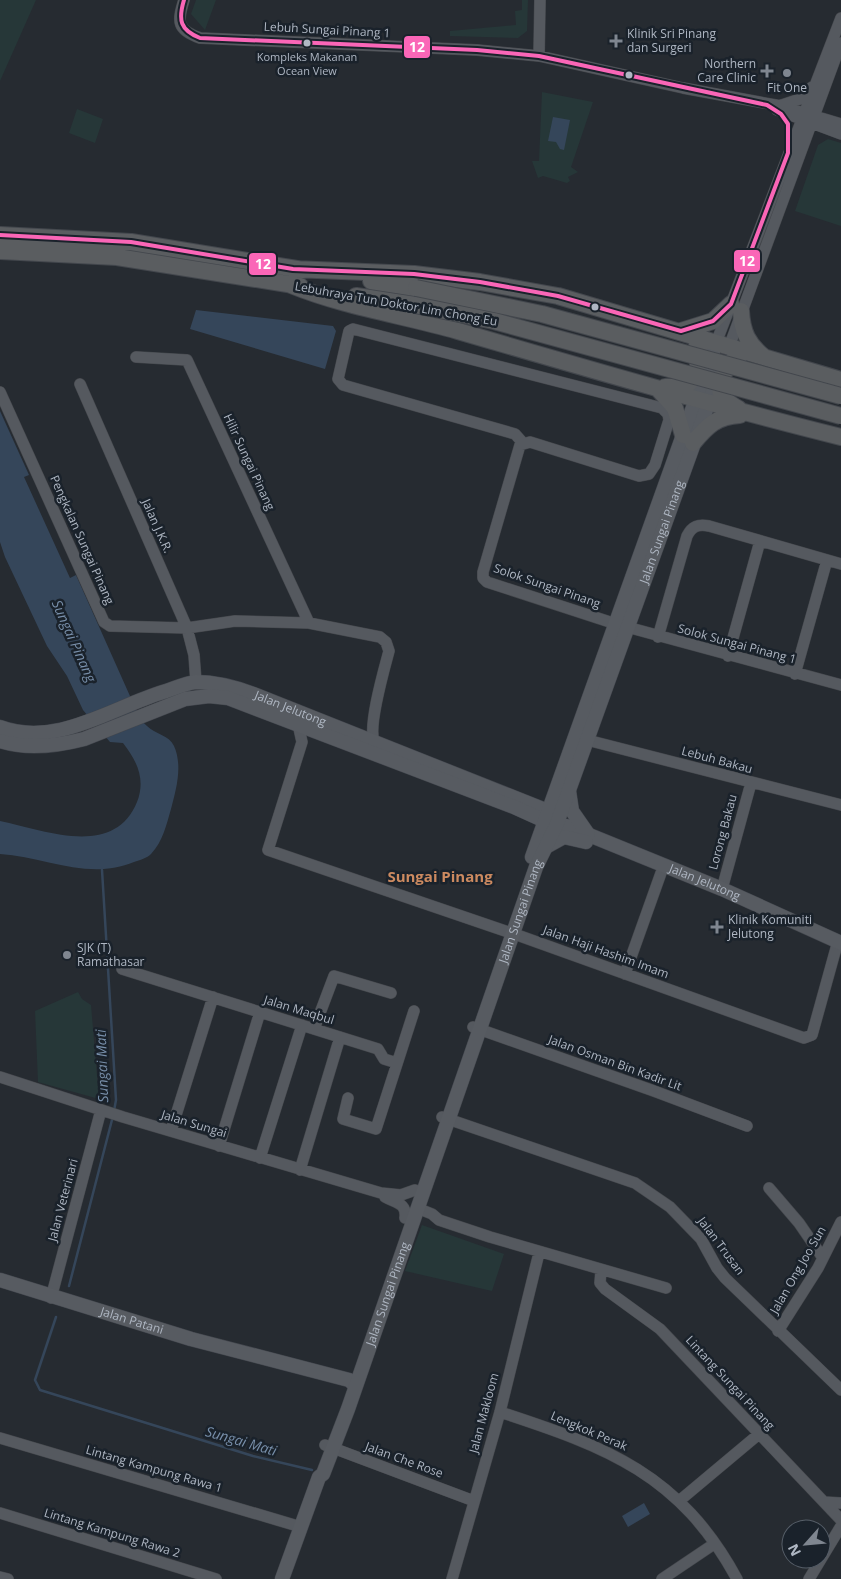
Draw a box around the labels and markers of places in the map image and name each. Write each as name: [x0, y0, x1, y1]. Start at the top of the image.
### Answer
place label: Klinik Sri Pinang dan Surgeri: [627, 25, 716, 56]
marker: Klinik Sri Pinang dan Surgeri: [609, 34, 623, 48]
marker: Kompleks Makanan Ocean View: [302, 38, 312, 48]
place label: Kompleks Makanan Ocean View: [257, 49, 357, 78]
place label: Northern Care Clinic: [697, 55, 756, 86]
marker: Northern Care Clinic: [760, 64, 774, 78]
marker: Fit One: [781, 67, 793, 79]
unlabelled marker: [624, 70, 634, 80]
place label: Fit One: [767, 79, 807, 96]
unlabelled marker: [590, 302, 600, 312]
place label: Klinik Komuniti Jelutong: [727, 911, 812, 942]
marker: Klinik Komuniti Jelutong: [710, 920, 724, 934]
place label: SJK (T) Ramathasar: [77, 939, 145, 970]
marker: SJK (T) Ramathasar: [61, 949, 73, 961]

